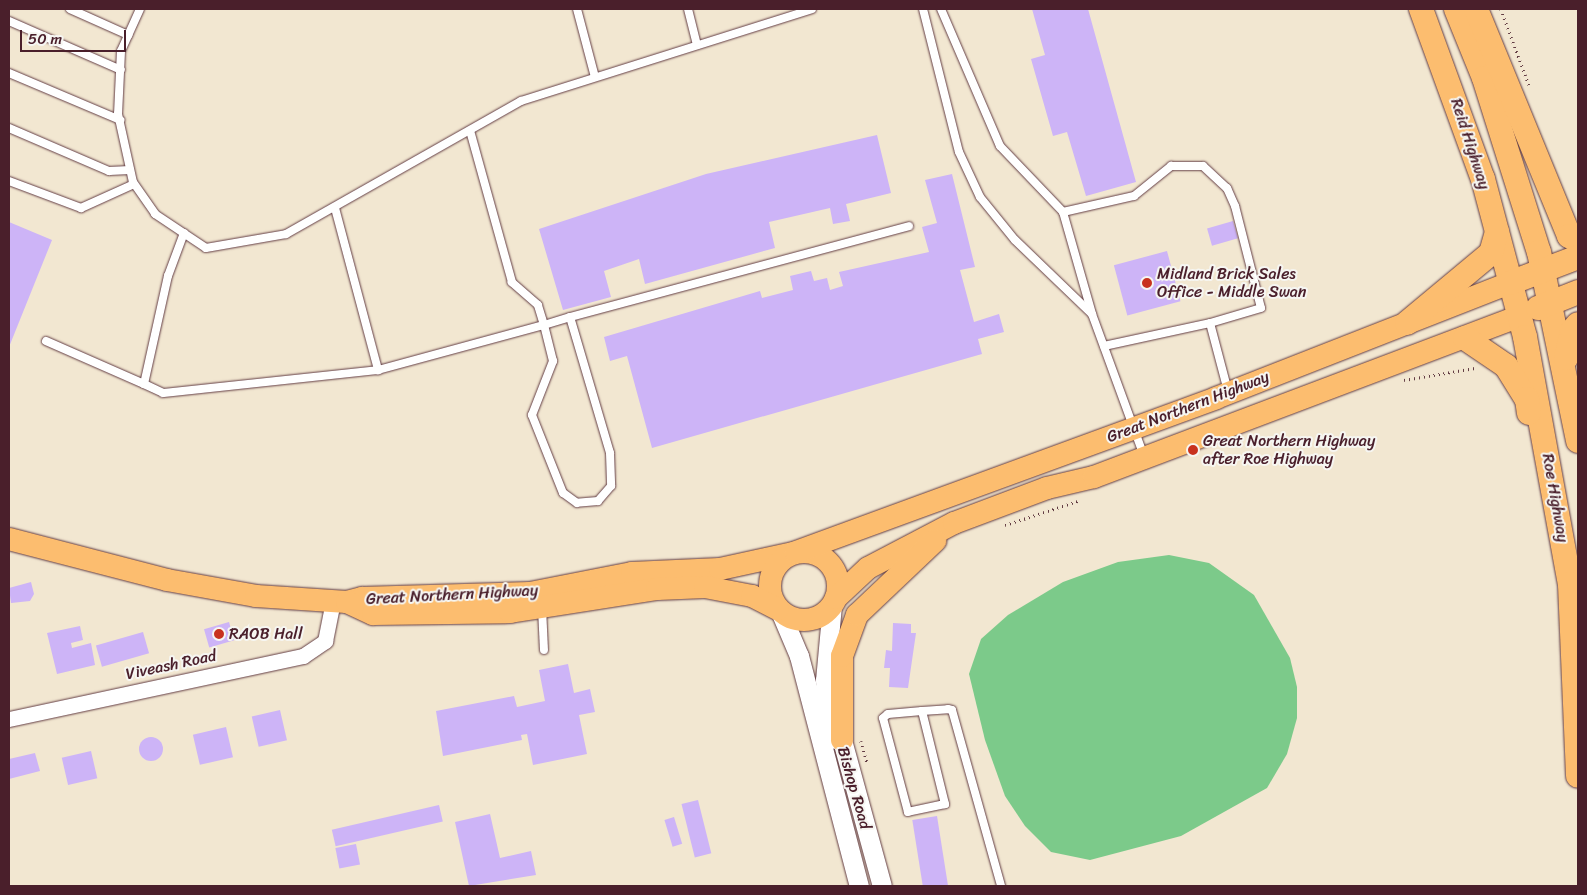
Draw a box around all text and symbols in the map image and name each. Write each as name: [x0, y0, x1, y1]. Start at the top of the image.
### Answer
scale bar: [22, 20, 129, 52]
text: 50 m: [28, 26, 62, 52]
street label: Reid Highway: [1446, 96, 1494, 192]
place label: Midland Brick Sales Office - Middle Swan: [1157, 264, 1307, 302]
marker: Midland Brick Sales Office - Middle Swan: [1141, 277, 1153, 289]
street label: Great Northern Highway: [1104, 367, 1272, 447]
place label: Great Northern Highway after Roe Highway: [1203, 431, 1375, 469]
marker: Great Northern Highway after Roe Highway: [1187, 444, 1199, 456]
street label: Roe Highway: [1538, 452, 1572, 544]
street label: Great Northern Highway: [365, 581, 539, 609]
place label: RAOB Hall: [229, 624, 302, 644]
marker: RAOB Hall: [213, 628, 225, 640]
street label: Viveash Road: [124, 646, 218, 684]
street label: Bishop Road: [833, 744, 875, 832]

